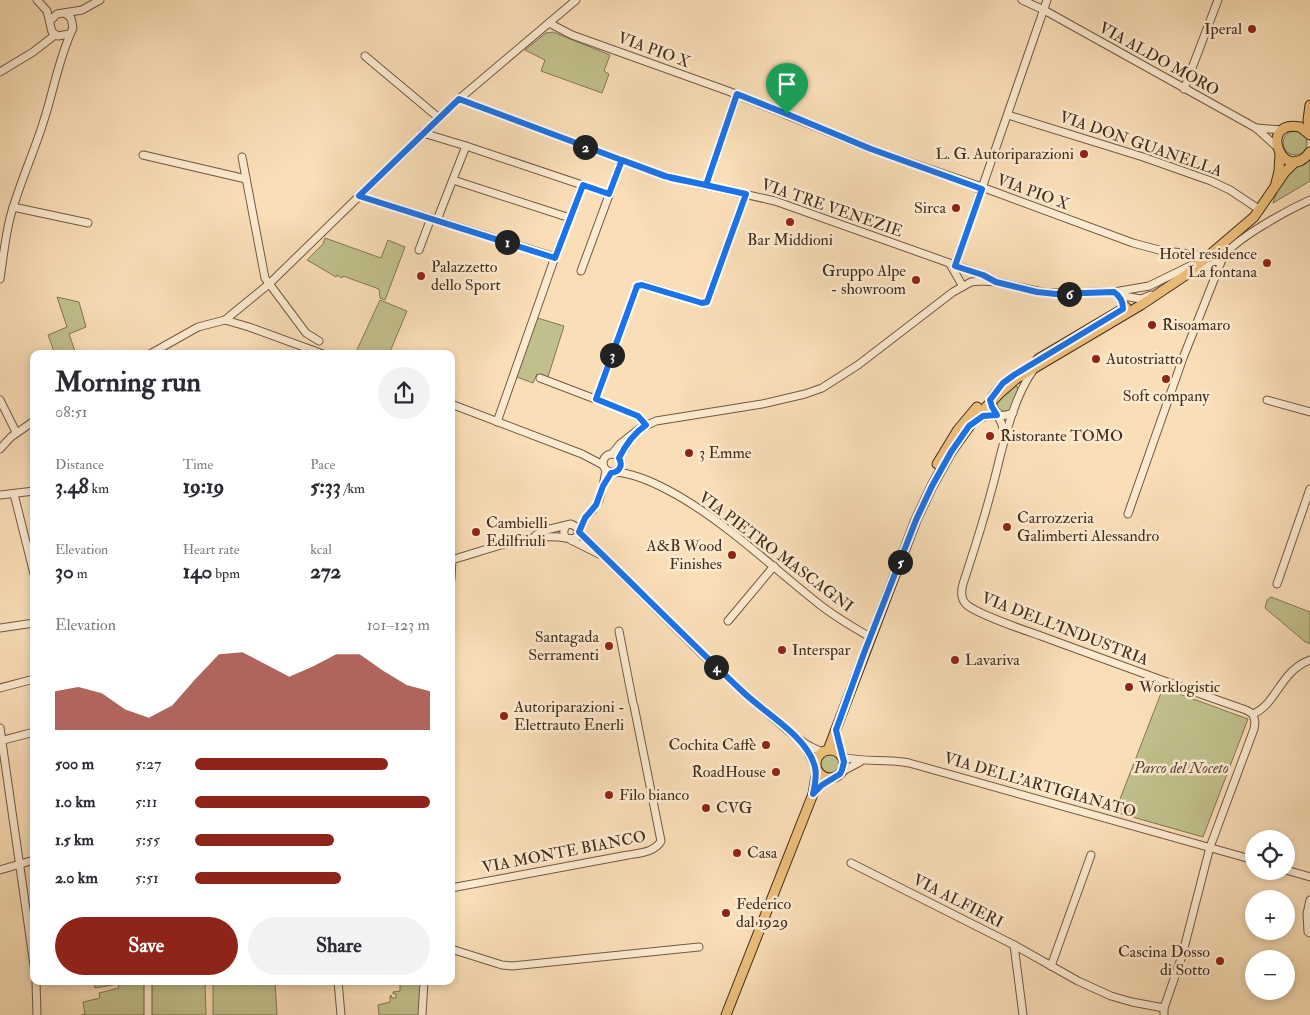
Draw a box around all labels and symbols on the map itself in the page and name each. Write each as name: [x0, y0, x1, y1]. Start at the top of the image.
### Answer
street label: VIA ALDO MORO: [1095, 18, 1223, 100]
place label: Iperal: [1204, 19, 1242, 40]
marker: Iperal: [1246, 23, 1258, 35]
street label: VIA PIO X: [615, 28, 694, 73]
pin: [766, 63, 808, 114]
street label: VIA DON GUANELLA: [1057, 107, 1225, 181]
pin: 2: [572, 134, 598, 160]
place label: L. G. Autoriparazioni: [936, 144, 1074, 165]
marker: L. G. Autoriparazioni: [1078, 148, 1090, 160]
street label: VIA PIO X: [994, 170, 1073, 215]
street label: VIA TRE VENEZIE: [759, 174, 905, 242]
place label: Sirca: [914, 198, 946, 218]
marker: Sirca: [950, 202, 962, 214]
marker: Bar Middioni: [784, 216, 796, 228]
pin: 1: [494, 230, 520, 254]
place label: Bar Middioni: [747, 230, 833, 250]
place label: Hotel residence La fontana: [1159, 244, 1257, 282]
place label: Palazzetto dello Sport: [431, 257, 501, 296]
marker: Hotel residence La fontana: [1261, 257, 1273, 269]
place label: Gruppo Alpe - showroom: [822, 261, 907, 299]
marker: Palazzetto dello Sport: [415, 270, 427, 282]
marker: Gruppo Alpe - showroom: [910, 274, 922, 286]
pin: 6: [1056, 282, 1082, 306]
place label: Risoamaro: [1162, 315, 1230, 335]
marker: Risoamaro: [1146, 319, 1158, 331]
pin: 3: [600, 342, 624, 368]
place label: Autostriatto: [1105, 349, 1183, 369]
marker: Autostriatto: [1090, 353, 1102, 365]
marker: Soft company: [1160, 373, 1172, 385]
place label: Soft company: [1123, 386, 1210, 407]
place label: Ristorante TOMO: [1000, 426, 1123, 446]
marker: Ristorante TOMO: [984, 430, 996, 442]
place label: 3 Emme: [699, 443, 752, 463]
marker: 3 Emme: [683, 447, 695, 459]
street label: VIA PIETRO MASCAGNI: [695, 487, 857, 617]
place label: Carrozzeria Galimberti Alessandro: [1017, 508, 1159, 546]
place label: Cambielli Edilfriuli: [486, 513, 548, 551]
marker: Carrozzeria Galimberti Alessandro: [1001, 521, 1013, 533]
marker: Cambielli Edilfriuli: [470, 526, 482, 538]
place label: A&B Wood Finishes: [645, 536, 722, 574]
marker: A&B Wood Finishes: [726, 549, 738, 561]
pin: 5: [888, 550, 912, 574]
street label: VIA DELL'INDUSTRIA: [979, 588, 1151, 670]
place label: Santagada Serramenti: [528, 627, 599, 665]
marker: Santagada Serramenti: [603, 640, 615, 652]
place label: Interspar: [792, 640, 851, 661]
marker: Interspar: [776, 644, 788, 656]
place label: Lavariva: [965, 650, 1020, 670]
pin: 4: [704, 654, 728, 680]
marker: Lavariva: [949, 654, 961, 666]
place label: Worklogistic: [1138, 677, 1221, 697]
marker: Worklogistic: [1123, 681, 1135, 693]
place label: Autoriparazioni - Elettrauto Enerli: [513, 697, 625, 735]
marker: Autoriparazioni - Elettrauto Enerli: [498, 710, 510, 722]
place label: Cochita Caffè: [668, 735, 756, 755]
marker: Cochita Caffè: [760, 739, 772, 751]
street label: VIA DELL'ARTIGIANATO: [942, 748, 1138, 822]
park label: Parco del Noceto: [1132, 758, 1229, 778]
place label: RoadHouse: [692, 762, 766, 782]
marker: RoadHouse: [770, 766, 782, 778]
place label: Filo bianco: [619, 785, 689, 805]
marker: Filo bianco: [603, 789, 615, 801]
place label: CVG: [716, 798, 752, 818]
marker: CVG: [700, 802, 712, 814]
street label: VIA MONTE BIANCO: [480, 826, 648, 878]
place label: Casa: [747, 843, 778, 863]
marker: Casa: [731, 847, 743, 859]
street label: VIA ALFIERI: [909, 870, 1007, 932]
place label: Federico dal 1929: [736, 894, 791, 932]
marker: Federico dal 1929: [720, 907, 732, 919]
place label: Cascina Dosso di Sotto: [1118, 942, 1210, 980]
marker: Cascina Dosso di Sotto: [1214, 955, 1226, 967]

